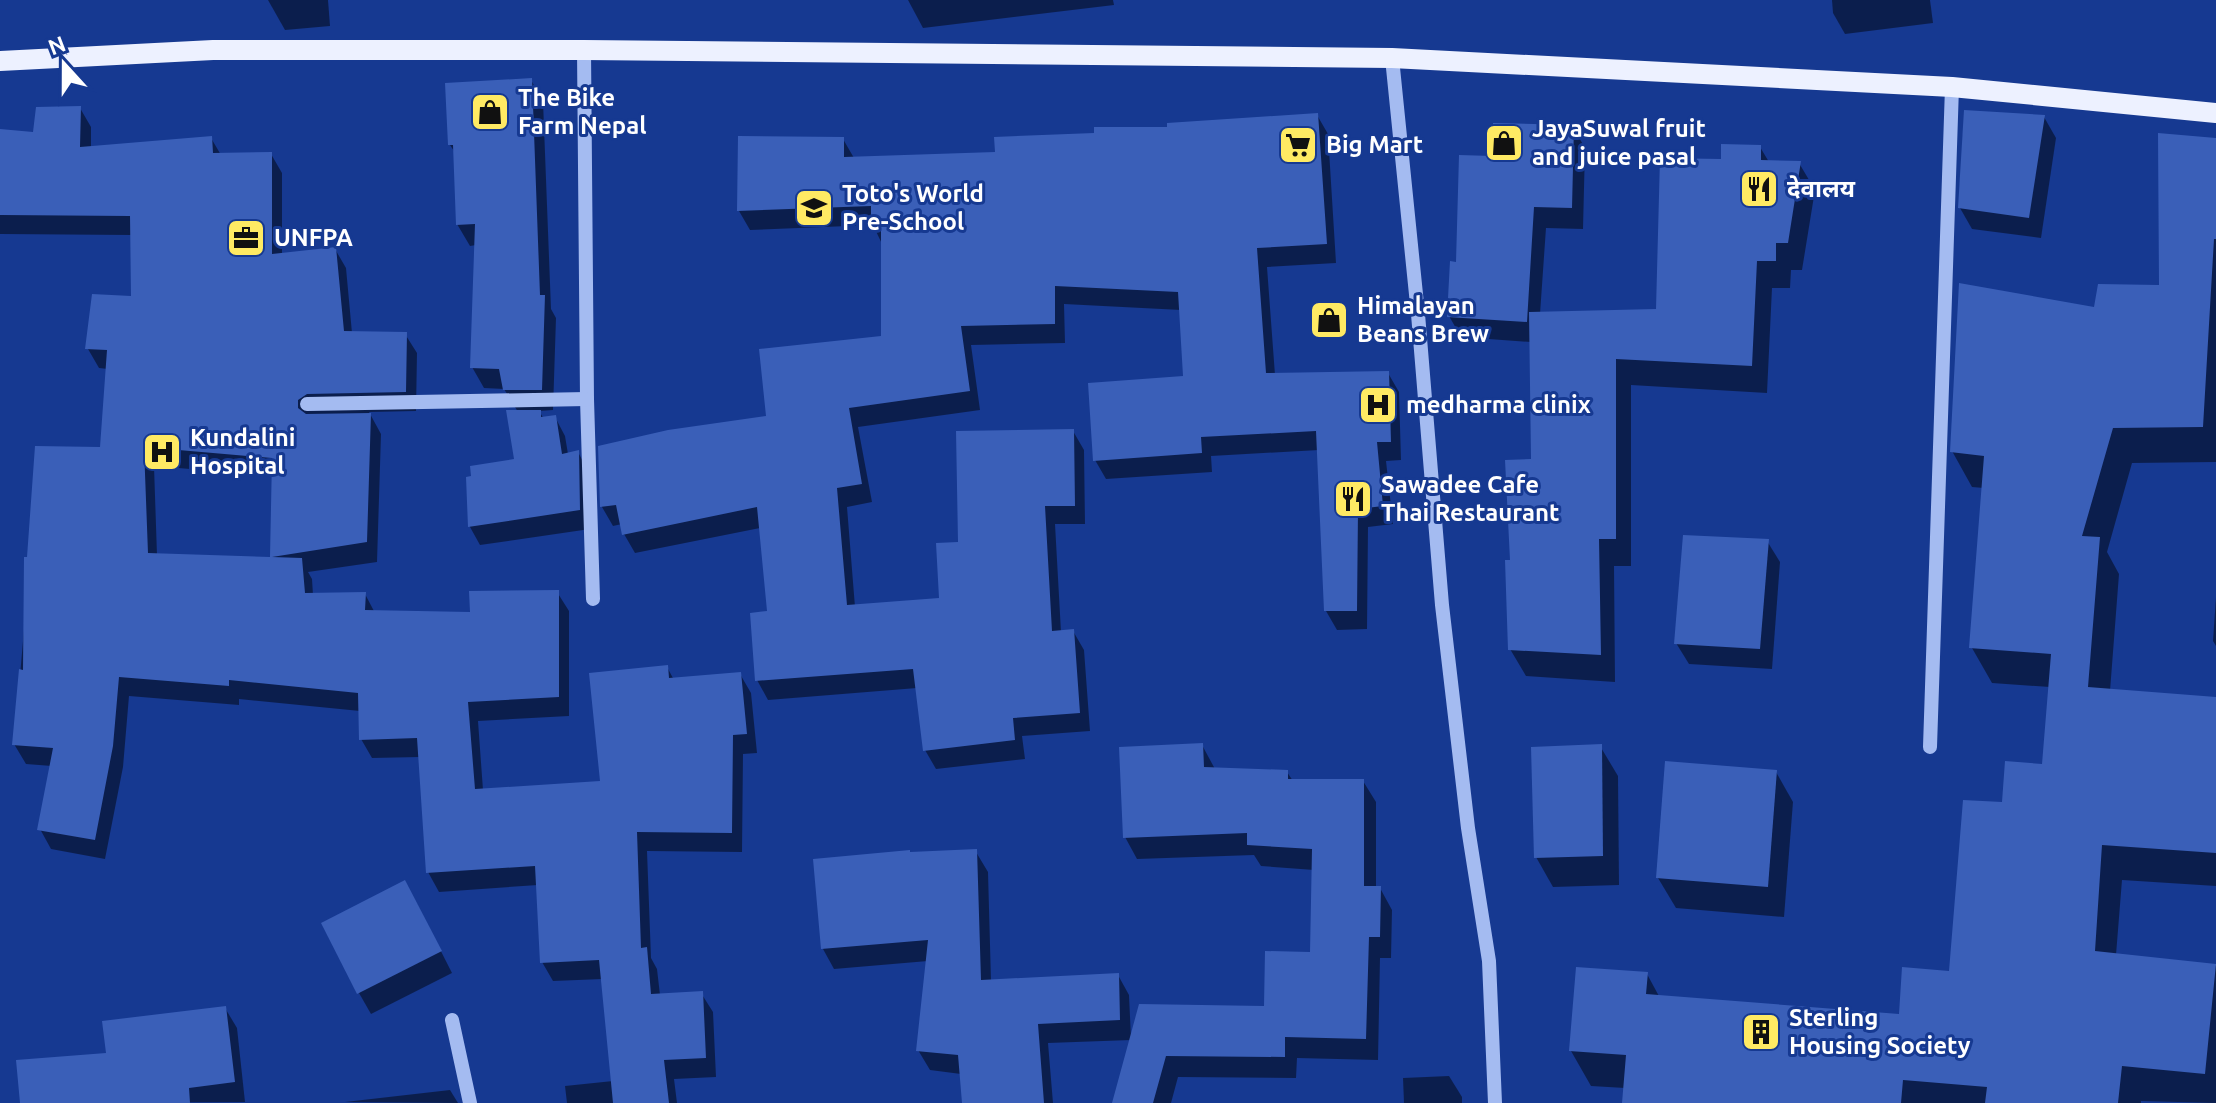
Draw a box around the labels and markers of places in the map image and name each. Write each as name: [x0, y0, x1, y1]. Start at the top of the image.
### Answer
place label: The Bike Farm Nepal: [518, 84, 647, 139]
shop icon: The Bike Farm Nepal: [469, 91, 511, 133]
place label: JayaSuwal fruit and juice pasal: [1532, 115, 1706, 170]
shop icon: JayaSuwal fruit and juice pasal: [1483, 122, 1525, 164]
supermarket icon: Big Mart: [1277, 124, 1319, 166]
place label: Big Mart: [1326, 131, 1423, 158]
restaurant icon: देवालय: [1738, 168, 1780, 210]
place label: देवालय: [1787, 175, 1856, 202]
place label: Toto's World Pre-School: [842, 180, 984, 235]
school or university icon: Toto's World Pre-School: [793, 187, 835, 229]
office icon: UNFPA: [225, 217, 267, 259]
place label: UNFPA: [274, 224, 353, 251]
place label: Himalayan Beans Brew: [1357, 292, 1489, 347]
shop icon: Himalayan Beans Brew: [1308, 299, 1350, 341]
hospital icon: medharma clinix: [1357, 384, 1399, 426]
place label: medharma clinix: [1406, 391, 1591, 418]
place label: Kundalini Hospital: [190, 424, 295, 479]
hospital icon: Kundalini Hospital: [141, 431, 183, 473]
place label: Sawadee Cafe Thai Restaurant: [1381, 471, 1559, 526]
restaurant icon: Sawadee Cafe Thai Restaurant: [1332, 478, 1374, 520]
place label: Sterling Housing Society: [1789, 1004, 1971, 1059]
building icon: Sterling Housing Society: [1740, 1011, 1782, 1053]

